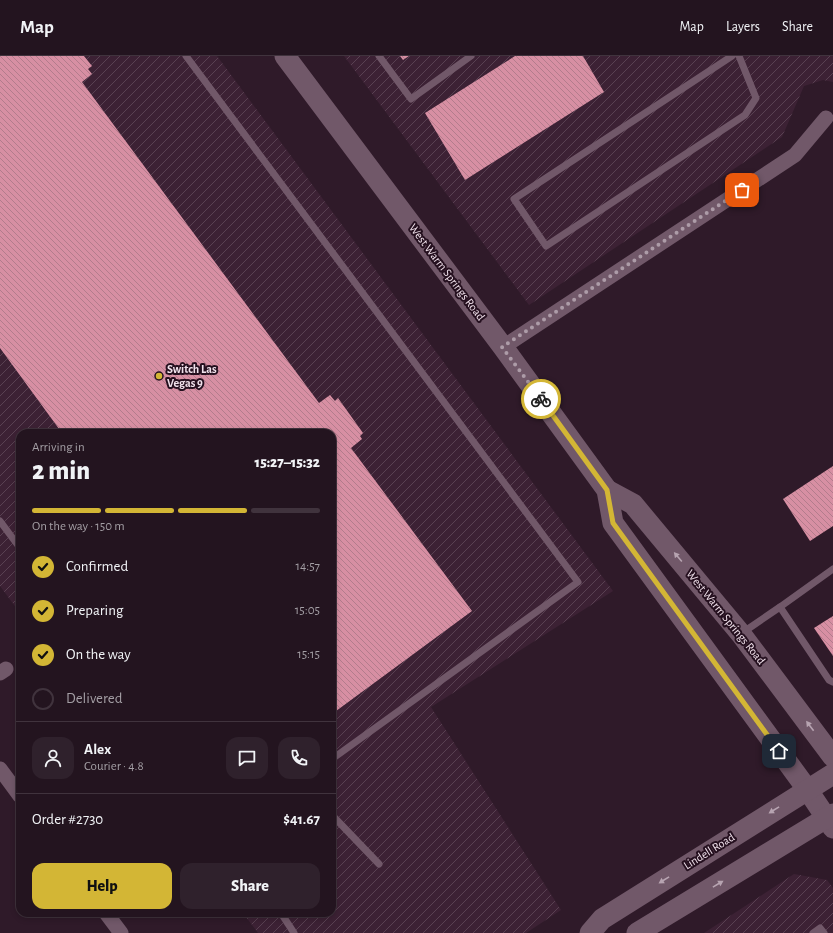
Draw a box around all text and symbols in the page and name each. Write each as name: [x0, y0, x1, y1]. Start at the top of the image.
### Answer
text: Map: [20, 18, 54, 37]
text: Map: [679, 20, 704, 34]
text: Layers: [726, 20, 760, 34]
text: Share: [782, 20, 813, 34]
pin: [725, 173, 759, 207]
icon: bag: [731, 179, 753, 201]
street label: West Warm Springs Road: [407, 221, 487, 323]
place label: Switch Las Vegas 9: [167, 363, 217, 389]
marker: Switch Las Vegas 9: [154, 371, 164, 381]
courier: [521, 379, 561, 419]
icon: bike: [530, 388, 552, 410]
text: Arriving in: [32, 441, 85, 454]
text: 15:27–15:32: [255, 455, 320, 470]
text: 2 min: [32, 458, 90, 484]
text: On the way · 150 m: [32, 520, 125, 533]
one-way arrow: [673, 552, 682, 563]
icon: check: [32, 556, 54, 578]
text: Confirmed: [66, 559, 128, 574]
text: 14:57: [295, 560, 320, 573]
street label: West Warm Springs Road: [684, 567, 768, 667]
icon: check: [32, 600, 54, 622]
text: Preparing: [66, 603, 123, 618]
text: 15:05: [295, 604, 320, 617]
icon: check: [32, 644, 54, 666]
text: On the way: [66, 647, 131, 662]
text: 15:15: [297, 648, 320, 661]
text: Delivered: [66, 691, 123, 706]
one-way arrow: [806, 720, 814, 731]
pin: [762, 734, 796, 768]
button: person: [32, 737, 74, 779]
button: chat: [226, 737, 268, 779]
button: phone: [278, 737, 320, 779]
icon: home: [768, 740, 790, 762]
text: Alex: [84, 742, 111, 757]
text: Courier · 4.8: [84, 760, 144, 773]
one-way arrow: [769, 806, 779, 814]
text: Order #2730: [32, 812, 103, 827]
text: $41.67: [283, 812, 320, 827]
street label: Lindell Road: [681, 831, 737, 871]
button: Help: [32, 863, 172, 909]
button: Share: [180, 863, 320, 909]
one-way arrow: [658, 876, 670, 883]
one-way arrow: [712, 880, 724, 887]

